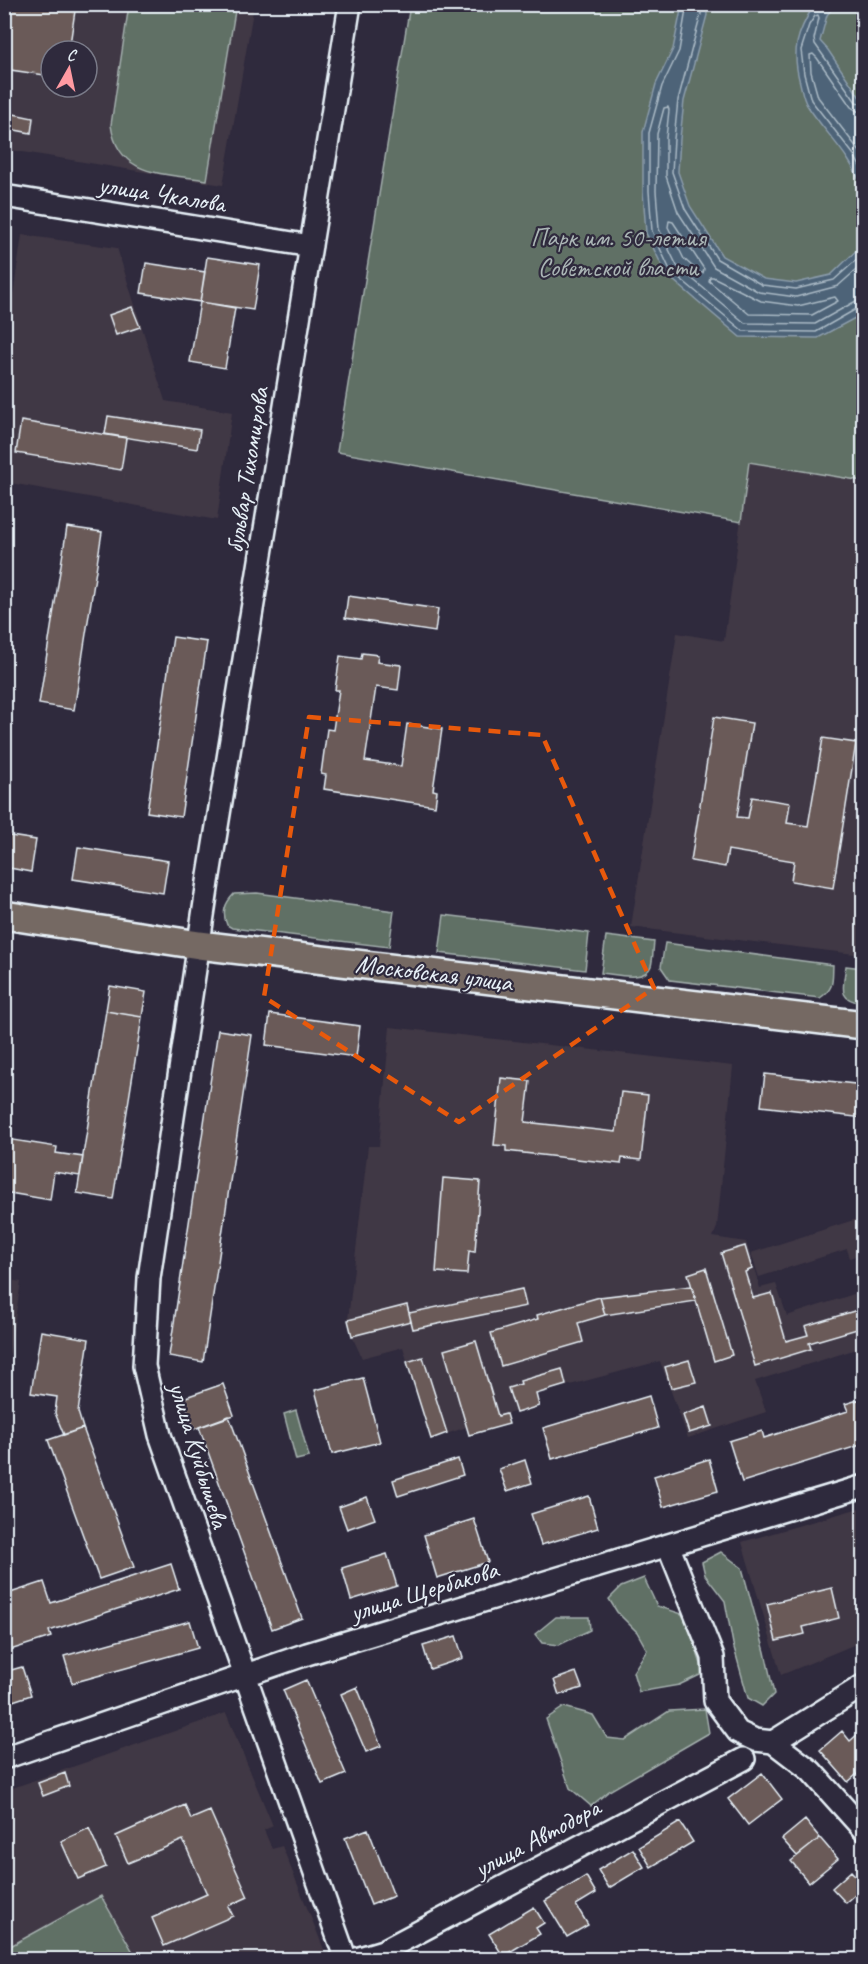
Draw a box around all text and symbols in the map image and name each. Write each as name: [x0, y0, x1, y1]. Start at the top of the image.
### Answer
north arrow: [39, 39, 99, 99]
text: С: [66, 45, 79, 66]
street label: улица Чкалова: [94, 167, 230, 221]
park label: Парк им. 50-летия Советской власти: [530, 221, 708, 284]
street label: бульвар Тихомирова: [218, 383, 277, 555]
street label: Московская улица: [354, 947, 516, 999]
street label: улица Куйбышева: [161, 1376, 237, 1533]
street label: улица Щербакова: [344, 1552, 503, 1630]
street label: улица Автодора: [467, 1790, 608, 1886]

